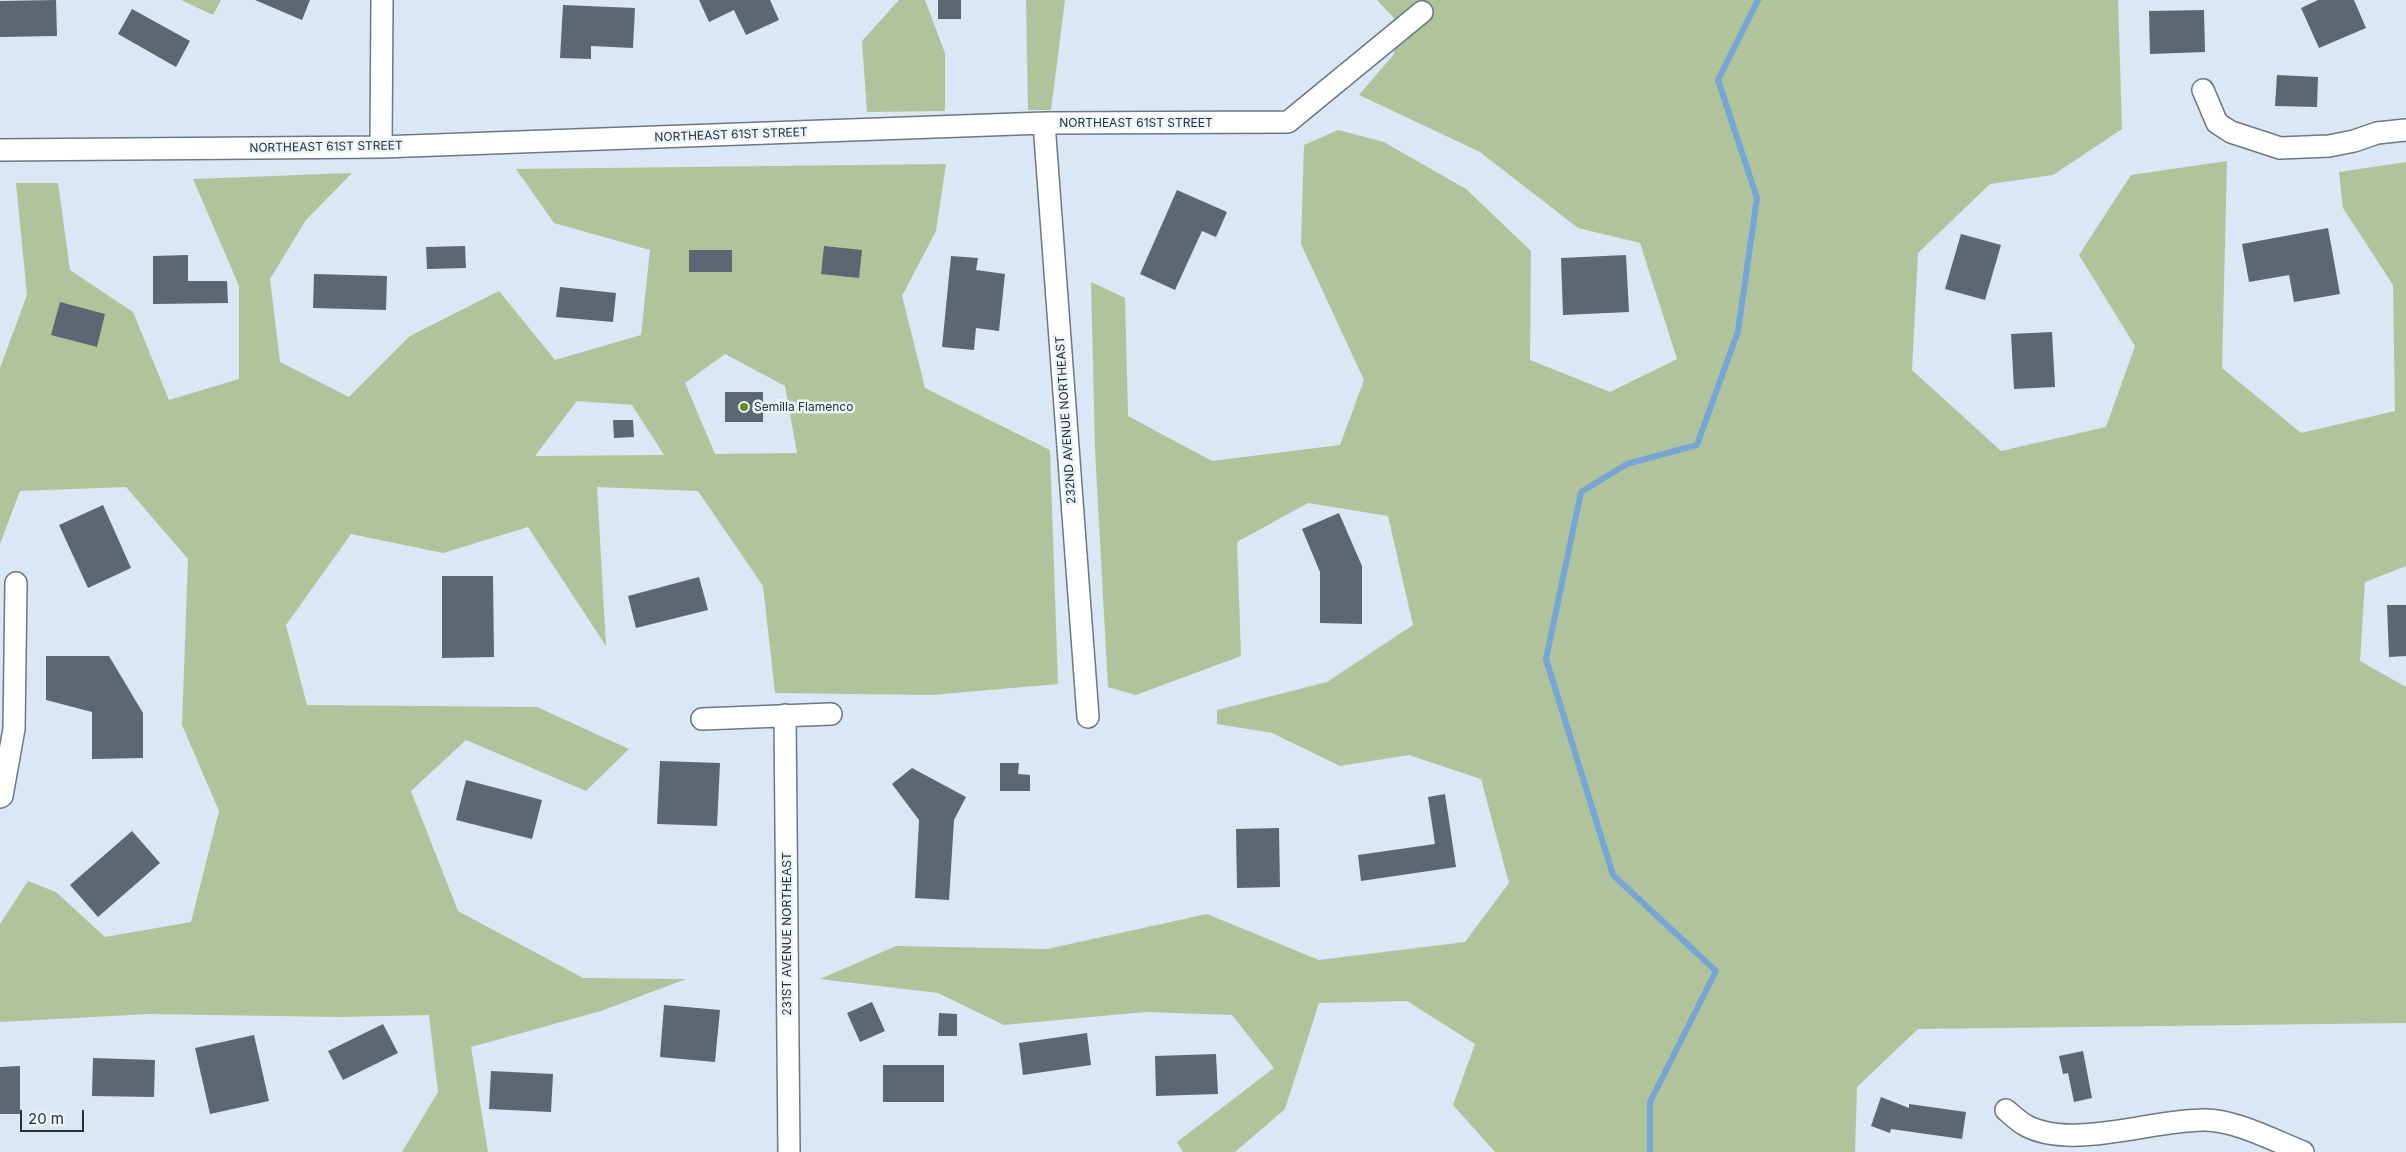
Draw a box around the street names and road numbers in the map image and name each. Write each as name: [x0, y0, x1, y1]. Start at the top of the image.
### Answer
street label: NORTHEAST 61ST STREET: [1059, 116, 1213, 130]
street label: NORTHEAST 61ST STREET: [654, 125, 808, 145]
street label: NORTHEAST 61ST STREET: [249, 138, 403, 156]
street label: 232ND AVENUE NORTHEAST: [1053, 336, 1079, 504]
street label: 231ST AVENUE NORTHEAST: [780, 852, 794, 1016]

